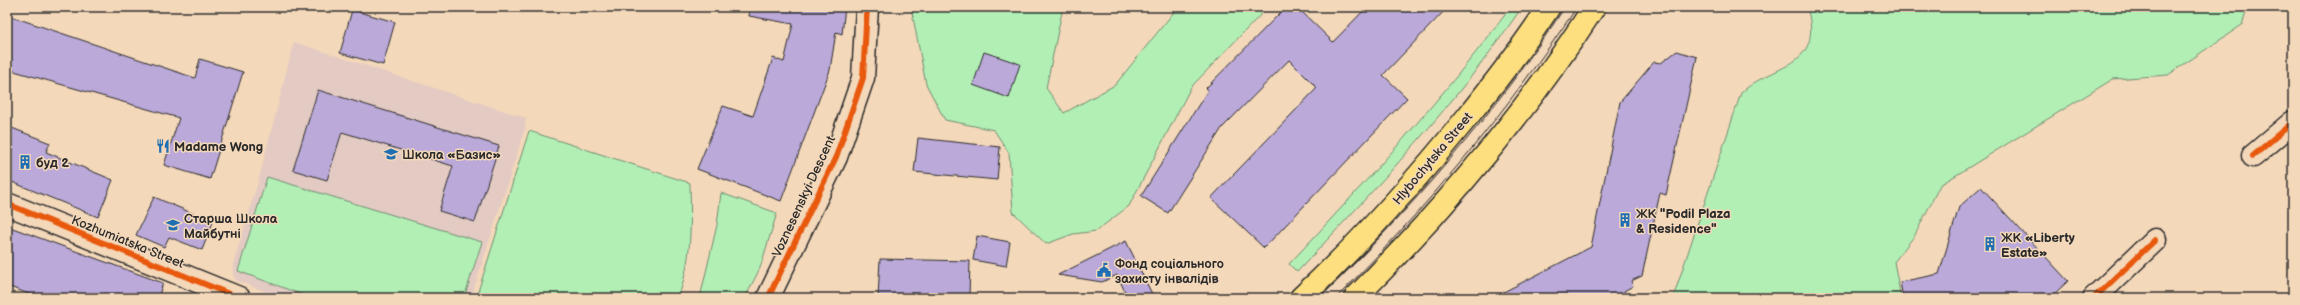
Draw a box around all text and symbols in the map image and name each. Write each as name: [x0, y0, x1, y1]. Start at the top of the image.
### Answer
street label: Hlybochytska Street: [1389, 109, 1476, 208]
street label: Voznesenskyi Descent: [769, 133, 839, 260]
restaurant icon: Madame Wong: [155, 138, 171, 154]
place label: Madame Wong: [174, 139, 263, 155]
school or university icon: Школа «Базис»: [383, 146, 399, 162]
place label: Школа «Базис»: [402, 147, 501, 163]
building icon: буд 2: [17, 154, 33, 170]
place label: буд 2: [36, 155, 69, 171]
place label: ЖК "Podil Plaza & Residence": [1636, 206, 1730, 237]
place label: Старша Школа Майбутні: [184, 211, 278, 242]
street label: Kozhumiatska Street: [69, 212, 186, 272]
building icon: ЖК "Podil Plaza & Residence": [1617, 212, 1633, 228]
school or university icon: Старша Школа Майбутні: [165, 217, 181, 233]
place label: ЖК «Liberty Estate»: [2001, 230, 2075, 261]
building icon: ЖК «Liberty Estate»: [1982, 236, 1998, 252]
place label: Фонд соціального захисту інвалідів: [1115, 256, 1224, 287]
public building icon: Фонд соціального захисту інвалідів: [1096, 262, 1112, 278]

